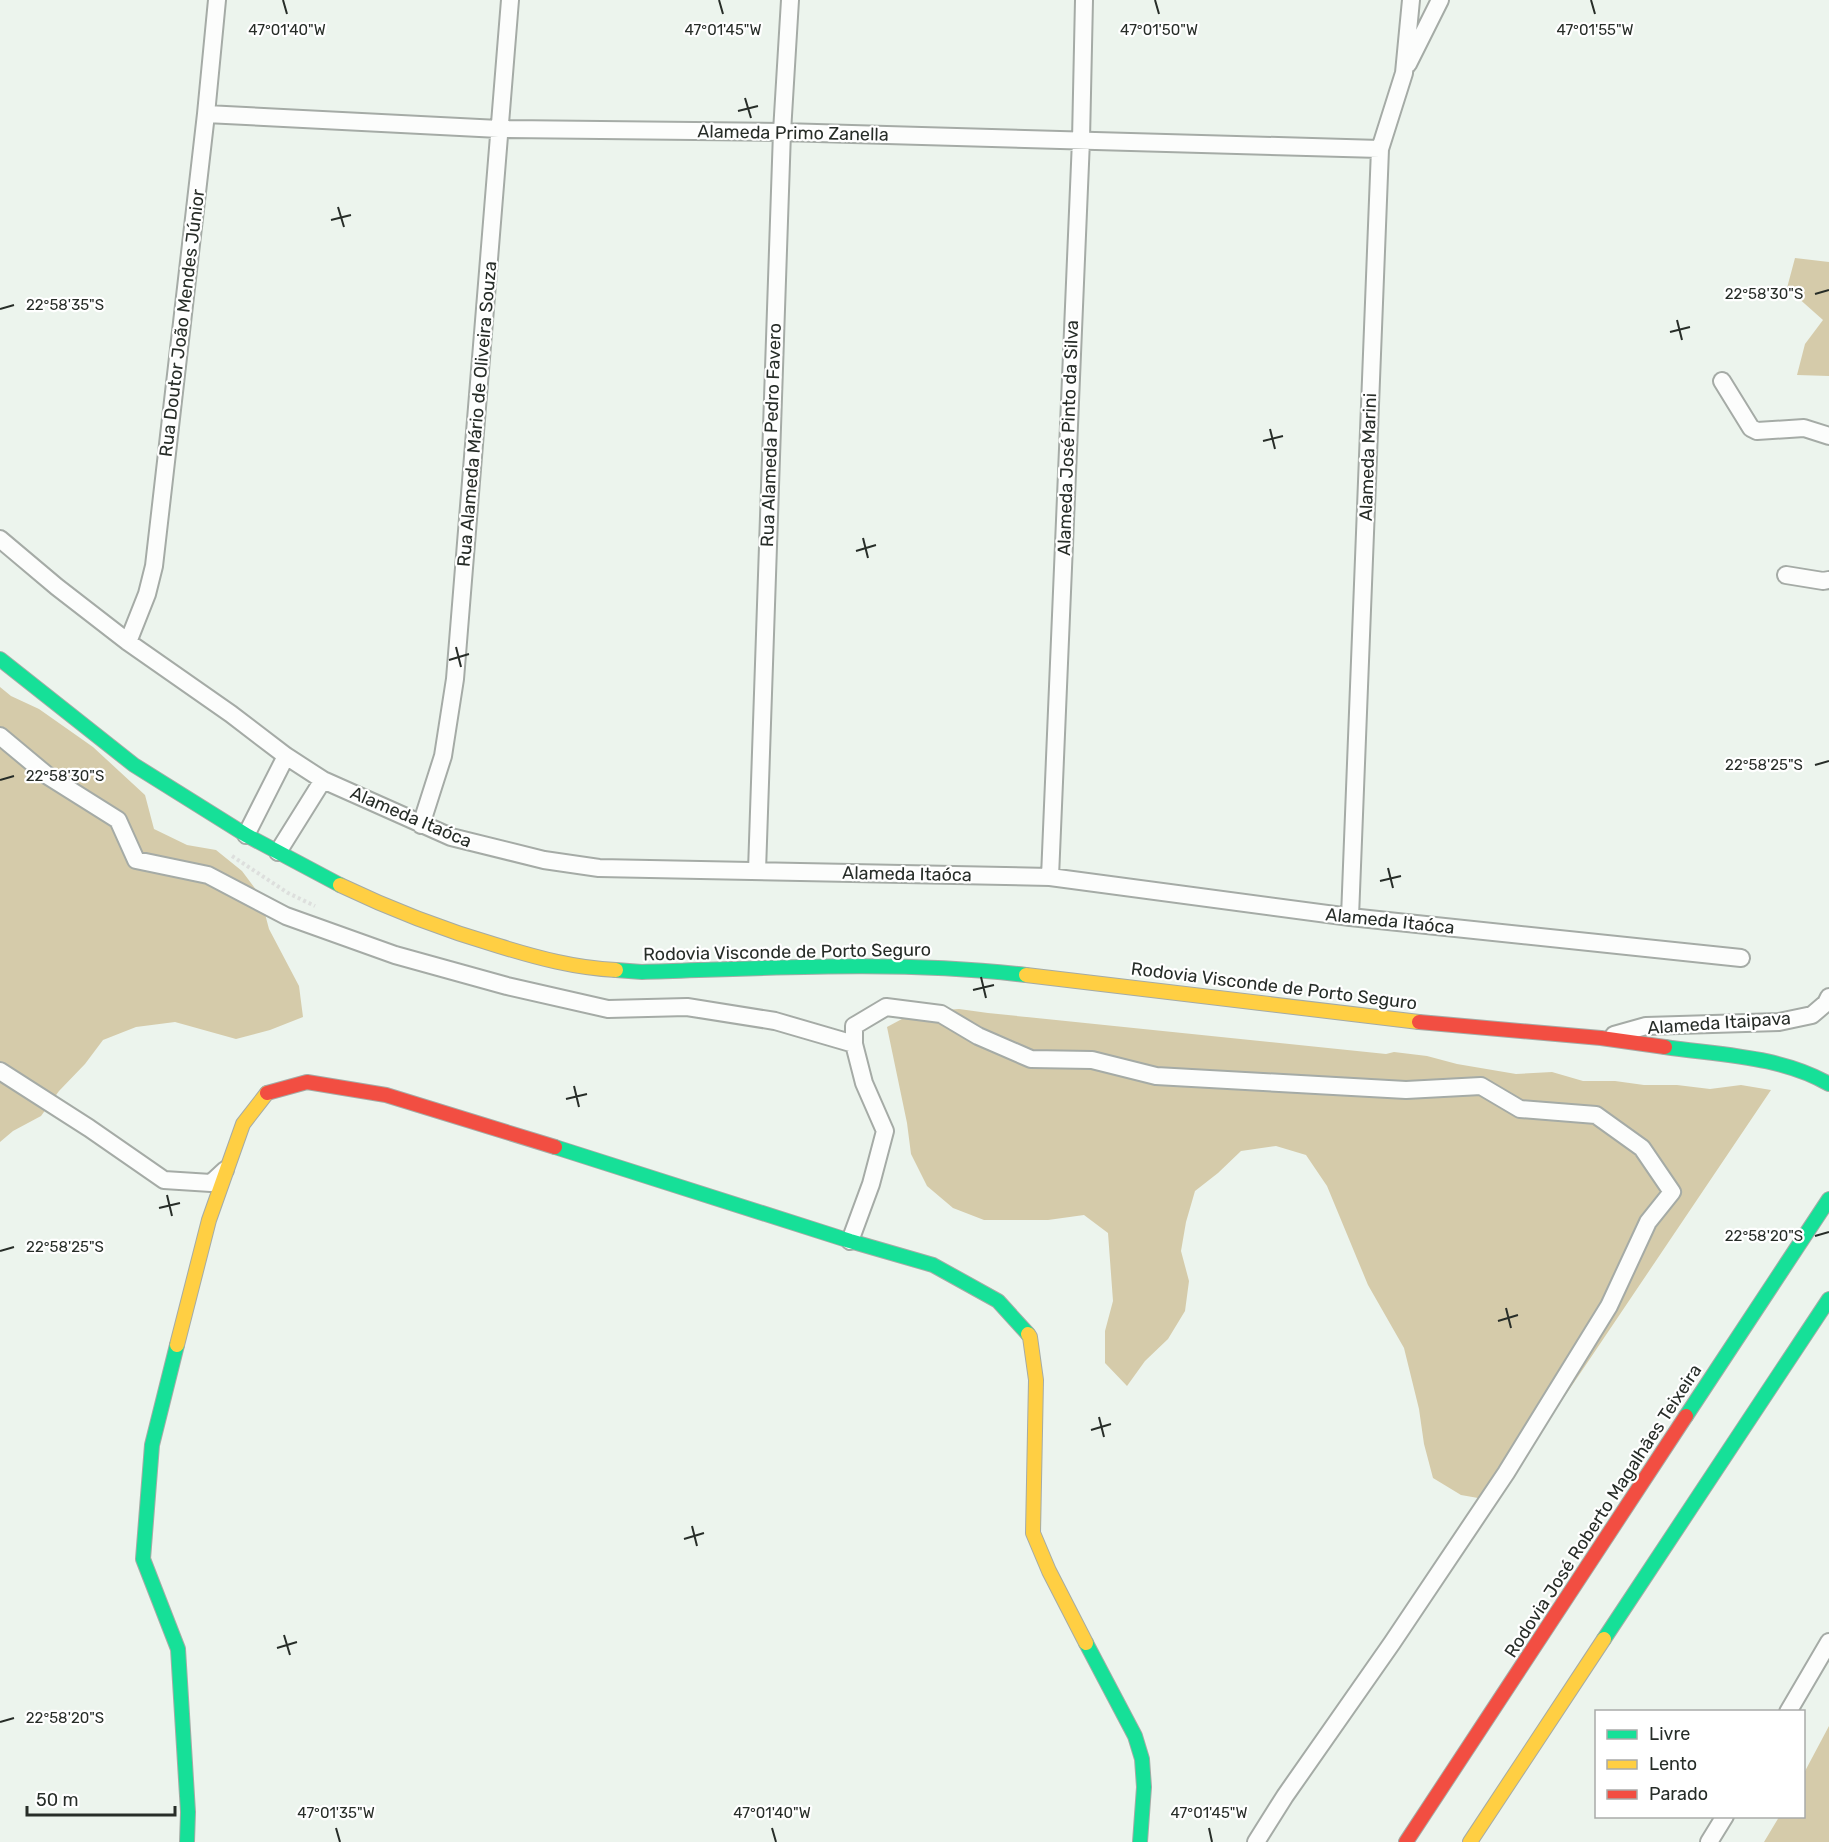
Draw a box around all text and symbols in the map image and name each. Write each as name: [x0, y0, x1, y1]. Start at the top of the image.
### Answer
text: 47°01'40"W: [248, 21, 326, 39]
text: 47°01'45"W: [685, 21, 761, 39]
text: 47°01'50"W: [1120, 21, 1198, 39]
text: 47°01'55"W: [1556, 21, 1634, 39]
street label: Alameda Primo Zanella: [697, 120, 889, 146]
street label: Rua Doutor João Mendes Júnior: [155, 188, 209, 458]
street label: Rua Alameda Mário de Oliveira Souza: [453, 260, 501, 568]
text: 22°58'30"S: [1725, 285, 1803, 303]
text: 22°58'35"S: [26, 296, 104, 314]
street label: Alameda José Pinto da Silva: [1053, 320, 1083, 556]
street label: Rua Alameda Pedro Favero: [756, 323, 786, 547]
street label: Alameda Marini: [1355, 393, 1381, 521]
text: 22°58'25"S: [1725, 756, 1803, 774]
text: 22°58'30"S: [26, 767, 104, 785]
street label: Alameda Itaóca: [347, 782, 475, 852]
street label: Alameda Itaóca: [842, 862, 972, 886]
street label: Alameda Itaóca: [1324, 903, 1456, 939]
street label: Rodovia Visconde de Porto Seguro: [643, 938, 931, 966]
street label: Rodovia Visconde de Porto Seguro: [1130, 958, 1418, 1014]
street label: Alameda Itaipava: [1647, 1007, 1791, 1039]
text: 22°58'20"S: [1725, 1227, 1803, 1245]
text: 22°58'25"S: [26, 1238, 104, 1256]
street label: Rodovia José Roberto Magalhães Teixeira: [1500, 1360, 1706, 1662]
text: 22°58'20"S: [26, 1709, 104, 1727]
legend: [1595, 1710, 1805, 1818]
text: Livre: [1649, 1723, 1690, 1745]
text: Lento: [1649, 1753, 1697, 1775]
scale bar: [27, 1779, 176, 1817]
text: Parado: [1649, 1783, 1708, 1805]
text: 50 m: [36, 1789, 79, 1811]
text: 47°01'35"W: [297, 1804, 375, 1822]
text: 47°01'40"W: [733, 1804, 811, 1822]
text: 47°01'45"W: [1171, 1804, 1247, 1822]

